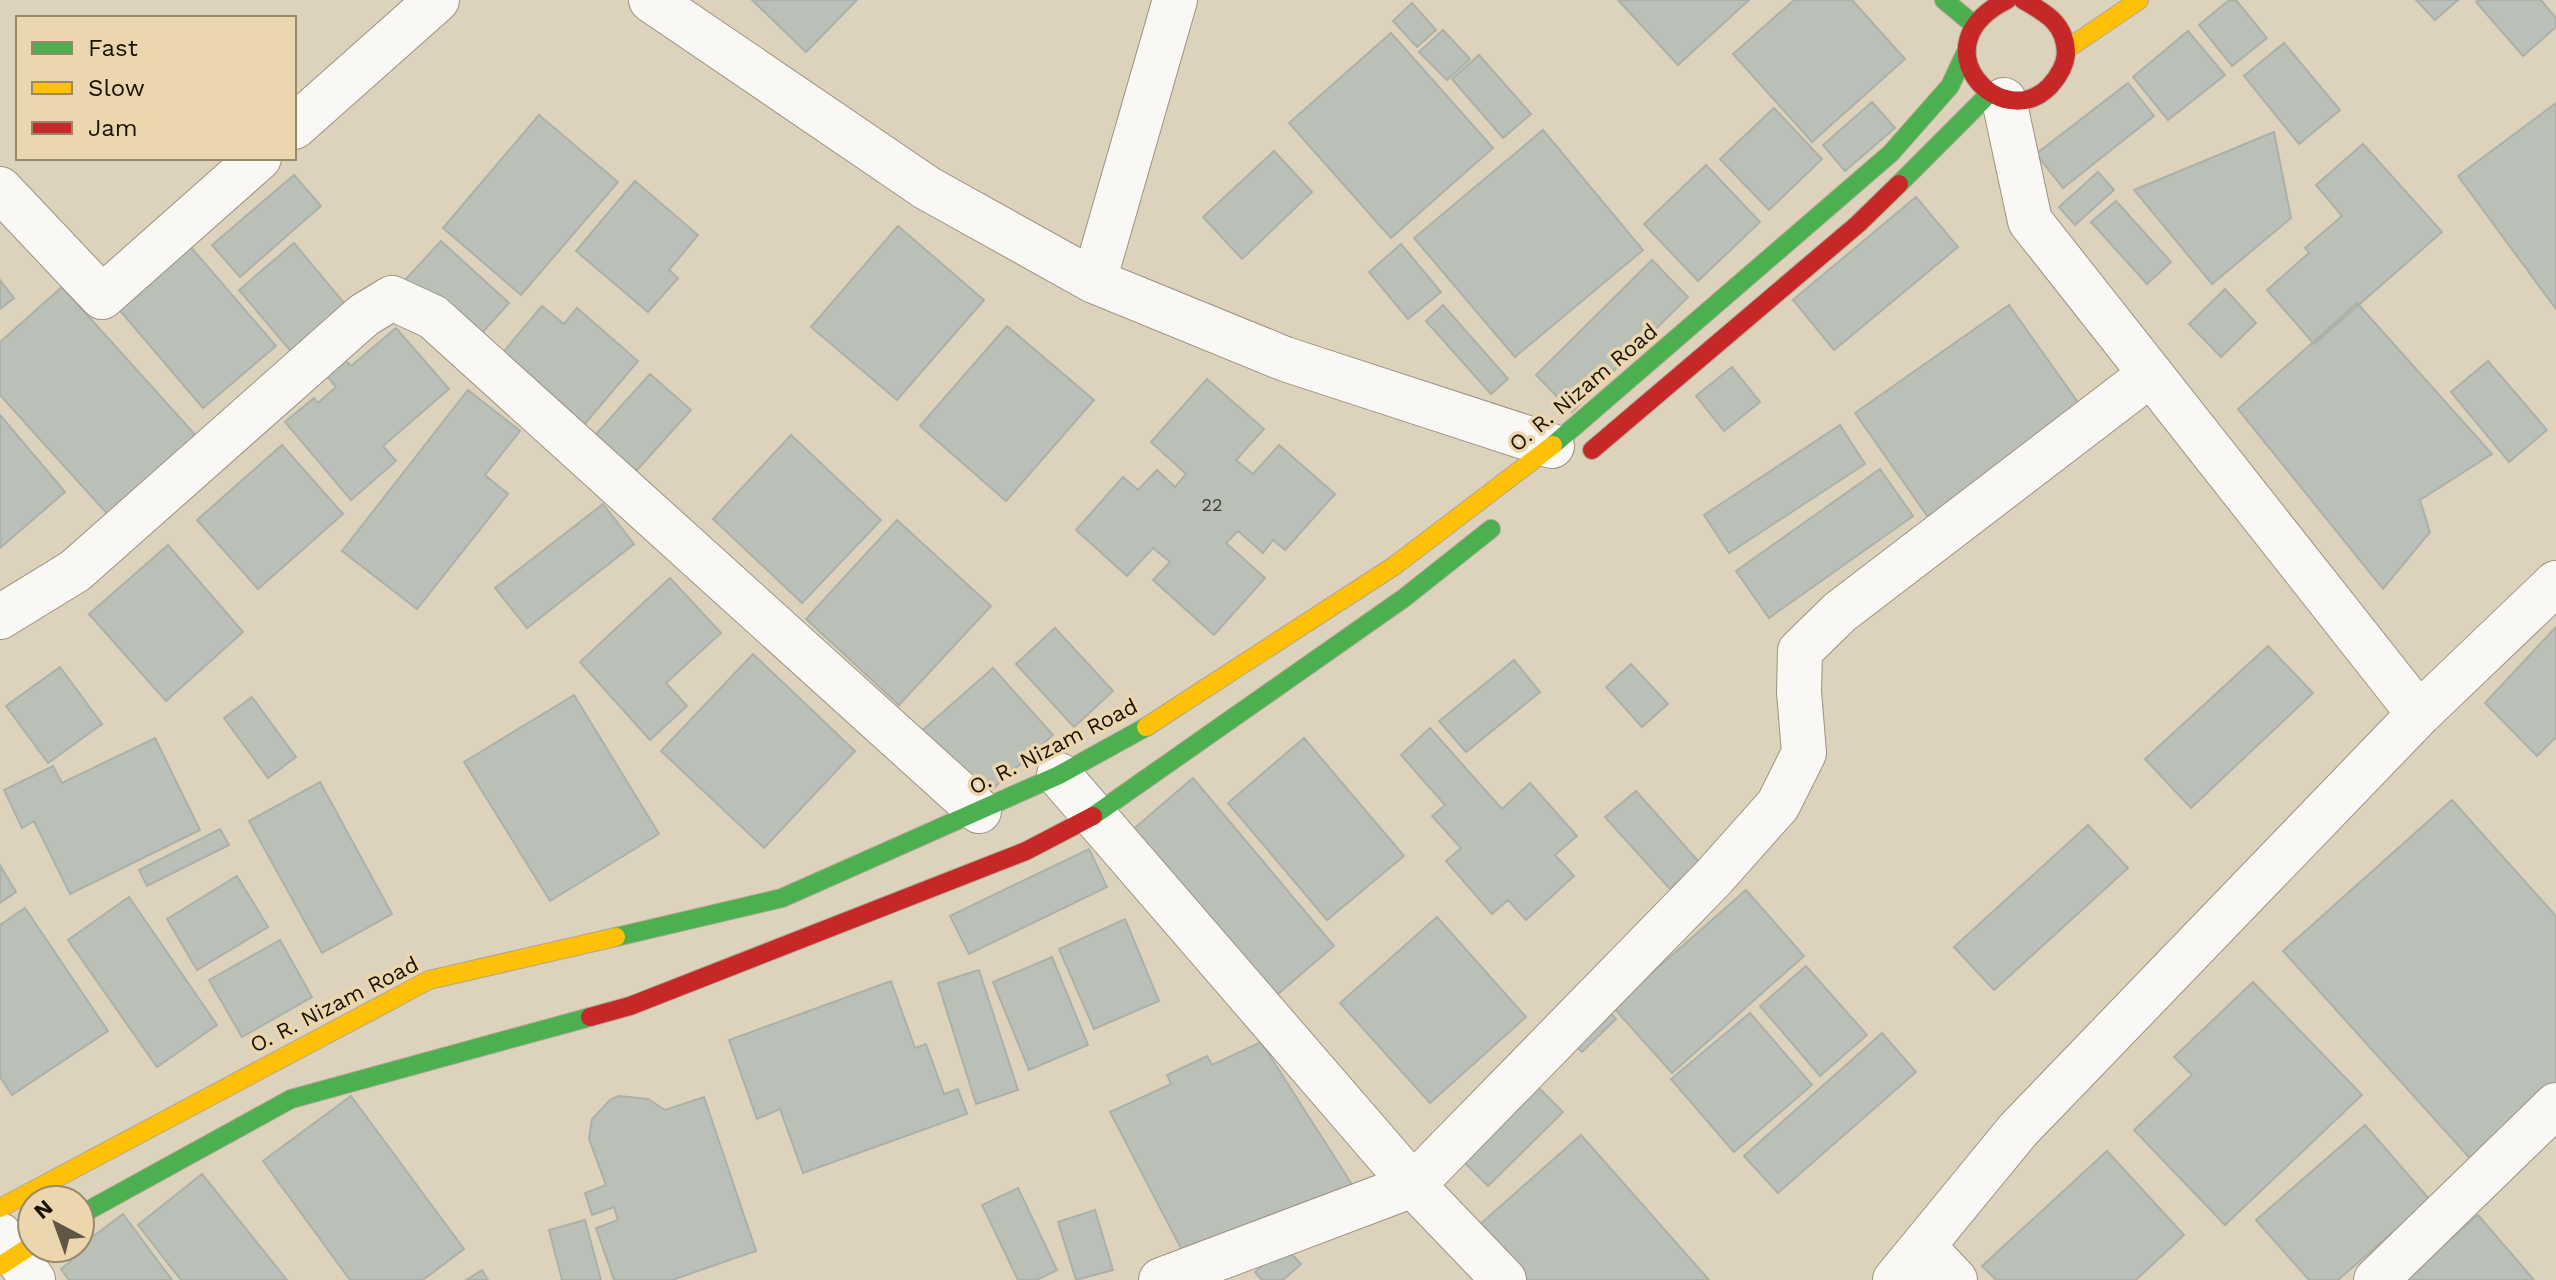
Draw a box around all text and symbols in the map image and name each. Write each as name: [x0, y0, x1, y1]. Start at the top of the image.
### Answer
legend: [16, 16, 296, 160]
text: Fast: [88, 34, 138, 62]
text: Slow: [88, 74, 145, 102]
text: Jam: [88, 114, 138, 142]
street label: O. R. Nizam Road: [1504, 318, 1662, 457]
house number: 22: [1202, 494, 1223, 515]
street label: O. R. Nizam Road: [965, 693, 1142, 800]
street label: O. R. Nizam Road: [246, 951, 423, 1058]
north arrow: [16, 1184, 96, 1264]
text: N: [29, 1194, 58, 1224]

